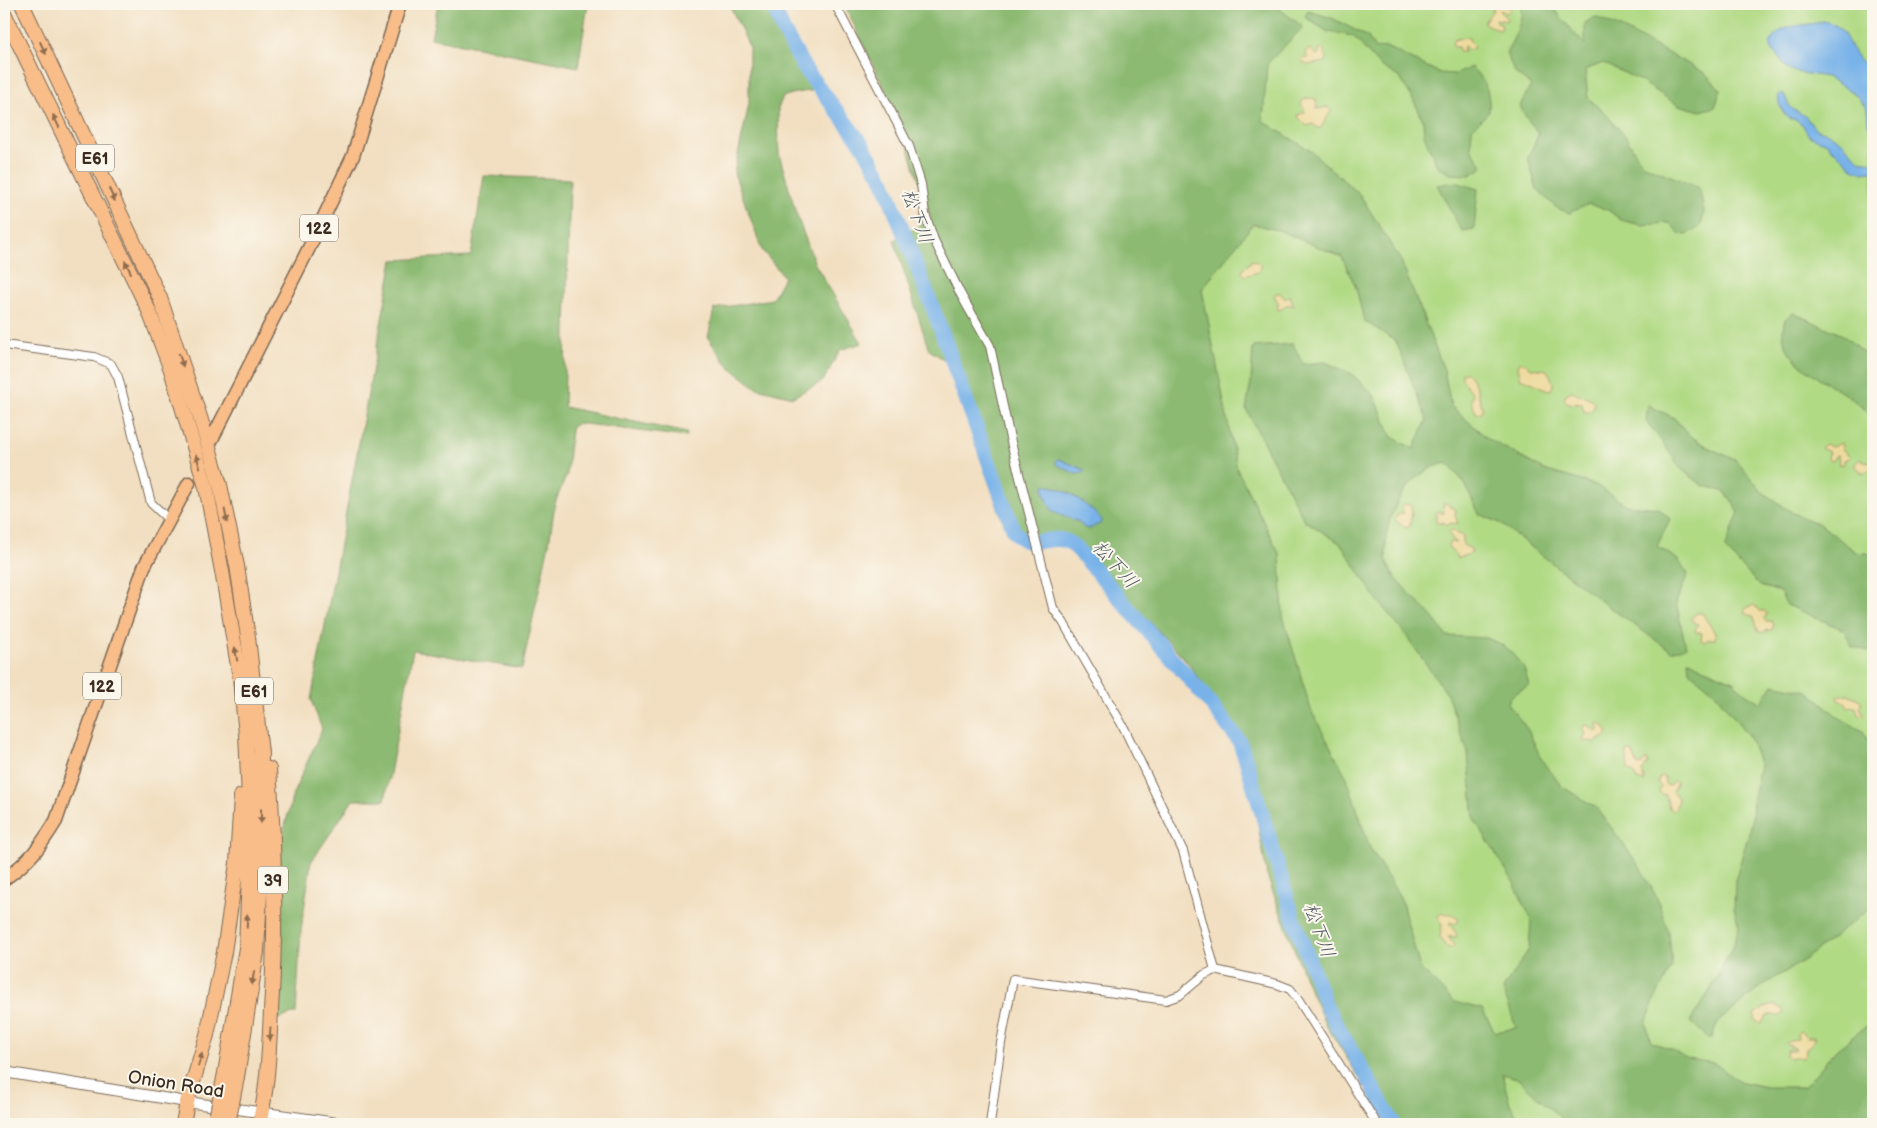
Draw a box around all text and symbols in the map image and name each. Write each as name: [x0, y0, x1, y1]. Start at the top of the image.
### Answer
one-way arrow: [39, 41, 47, 55]
one-way arrow: [52, 113, 61, 128]
road number: E61: [76, 144, 114, 172]
water label: 松下川: [896, 186, 937, 247]
one-way arrow: [108, 188, 116, 202]
road number: 122: [300, 214, 338, 242]
one-way arrow: [124, 259, 132, 274]
one-way arrow: [178, 352, 186, 367]
one-way arrow: [194, 453, 202, 468]
one-way arrow: [222, 508, 230, 523]
water label: 松下川: [1087, 536, 1143, 594]
one-way arrow: [232, 646, 240, 662]
road number: 122: [83, 672, 121, 699]
road number: E61: [235, 678, 273, 704]
one-way arrow: [257, 808, 265, 824]
road number: 39: [258, 866, 288, 894]
water label: 松下川: [1298, 900, 1339, 961]
one-way arrow: [243, 913, 251, 929]
one-way arrow: [248, 970, 256, 986]
one-way arrow: [266, 1026, 274, 1042]
one-way arrow: [196, 1053, 204, 1068]
street label: Onion Road: [126, 1067, 225, 1102]

